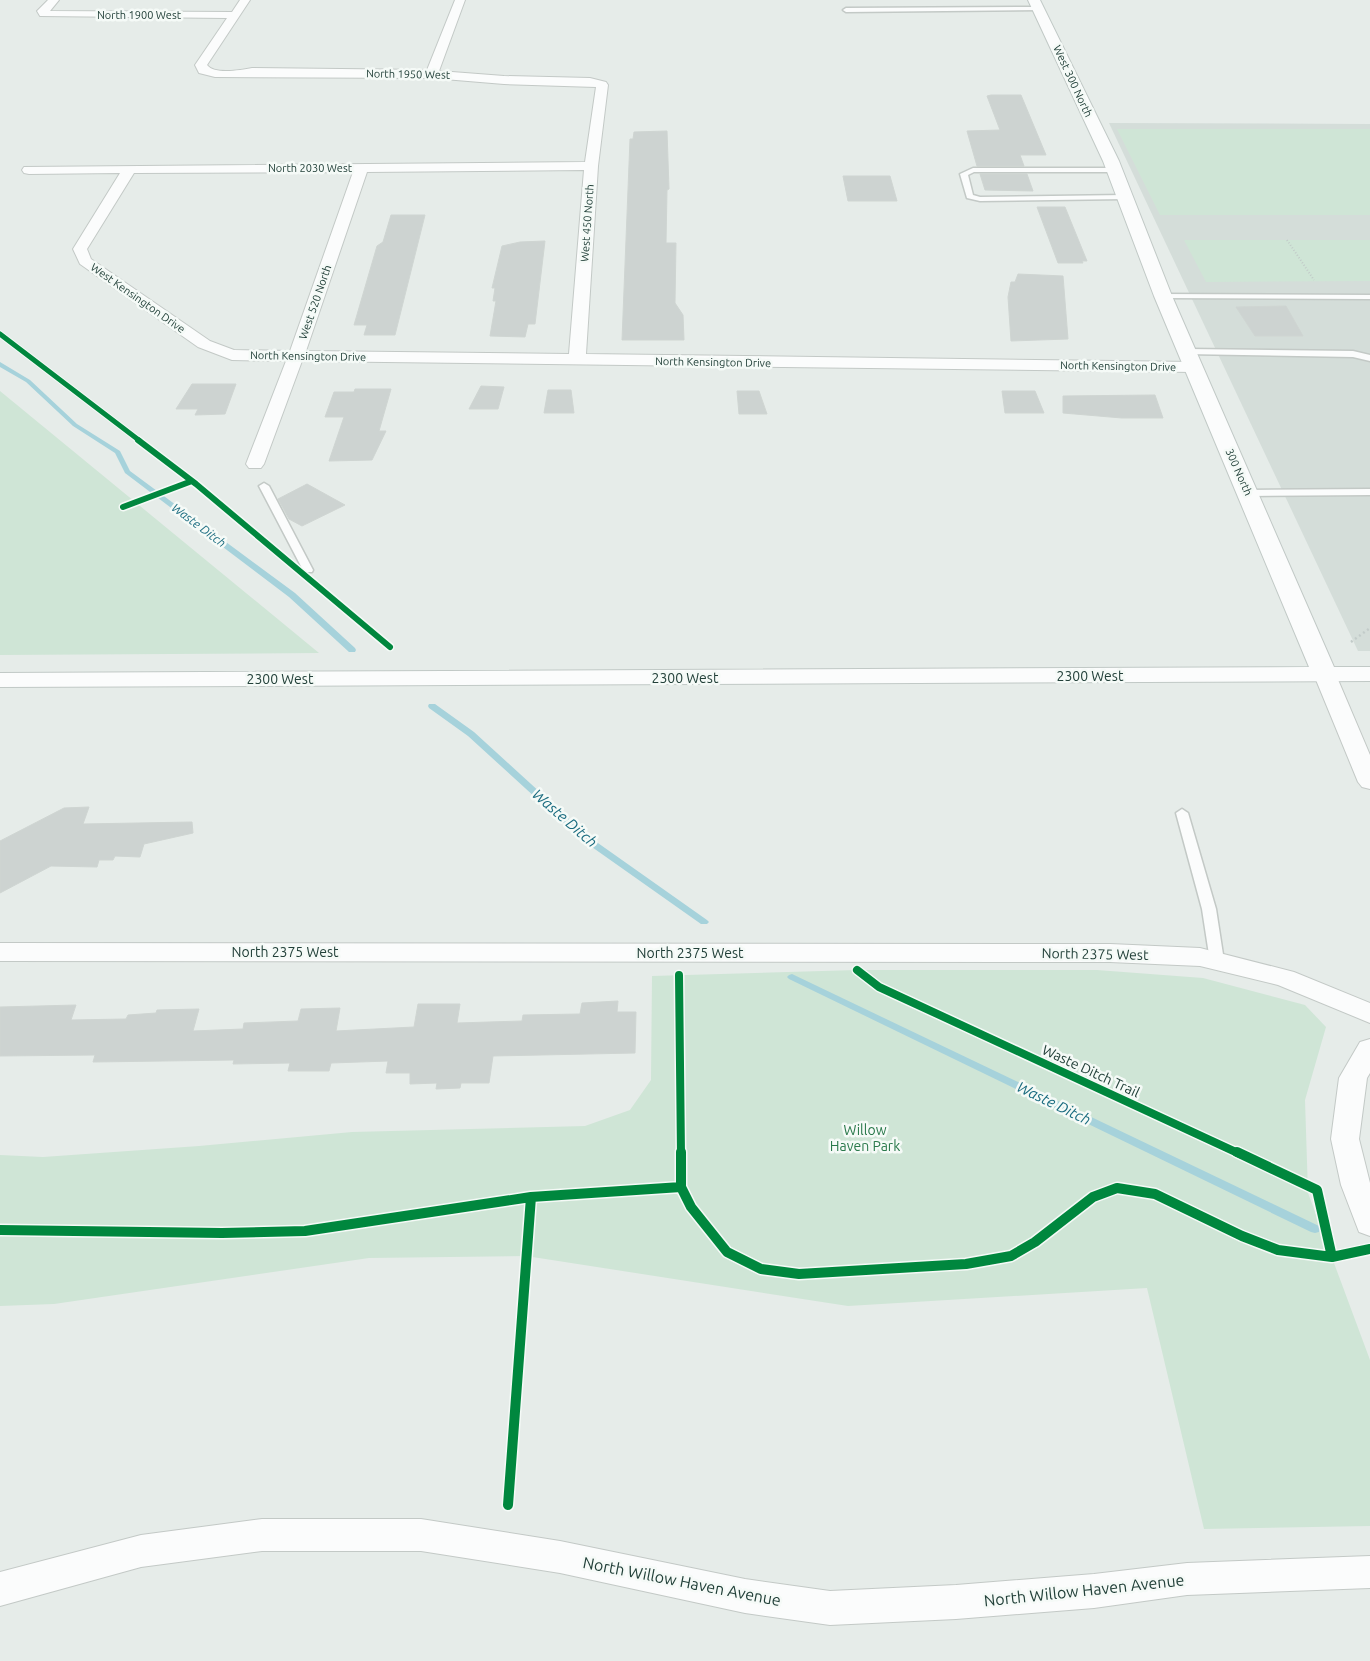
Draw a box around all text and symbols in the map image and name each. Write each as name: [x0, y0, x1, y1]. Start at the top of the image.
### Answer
street label: North 1900 West: [97, 9, 182, 21]
street label: West 300 North: [1051, 43, 1095, 119]
street label: North 1950 West: [366, 67, 451, 81]
street label: North 2030 West: [268, 162, 353, 174]
street label: West 450 North: [578, 184, 596, 262]
street label: West Kensington Drive: [89, 261, 187, 335]
street label: West 520 North: [297, 263, 333, 341]
street label: North Kensington Drive: [250, 349, 366, 363]
street label: North Kensington Drive: [655, 355, 771, 369]
street label: North Kensington Drive: [1060, 359, 1176, 373]
street label: 300 North: [1223, 447, 1255, 497]
water label: Waste Ditch: [170, 501, 228, 549]
street label: 2300 West: [1057, 668, 1124, 684]
street label: 2300 West: [652, 670, 719, 686]
street label: 2300 West: [247, 671, 314, 687]
water label: Waste Ditch: [529, 785, 601, 851]
street label: North 2375 West: [231, 944, 339, 960]
street label: North 2375 West: [636, 945, 744, 961]
street label: North 2375 West: [1041, 945, 1149, 963]
street label: Waste Ditch Trail: [1040, 1041, 1143, 1101]
water label: Waste Ditch: [1014, 1078, 1094, 1128]
park label: Willow Haven Park: [830, 1122, 900, 1154]
street label: North Willow Haven Avenue: [581, 1553, 783, 1609]
street label: North Willow Haven Avenue: [983, 1571, 1185, 1609]

